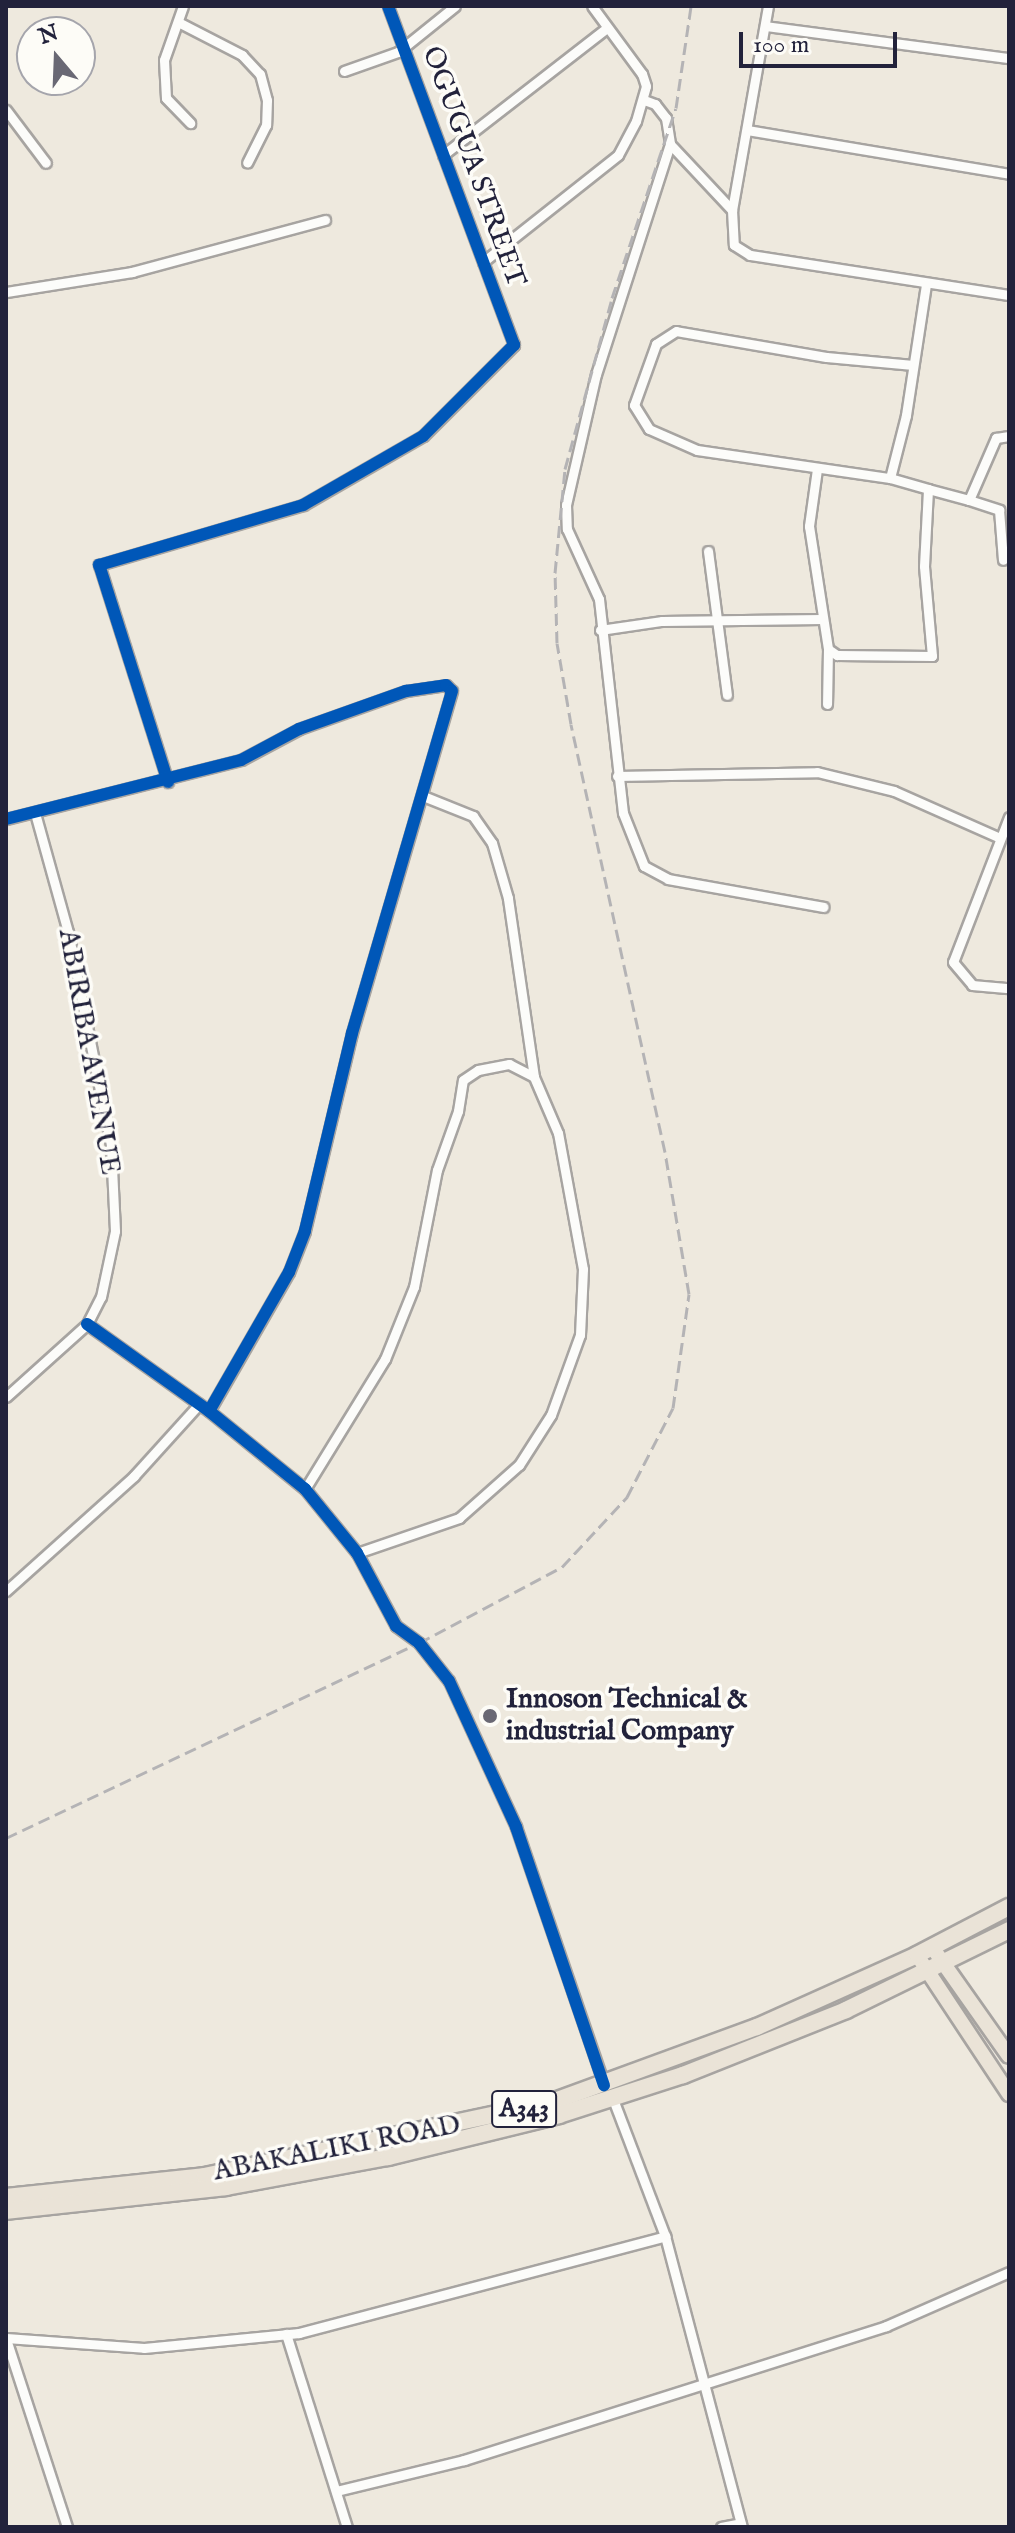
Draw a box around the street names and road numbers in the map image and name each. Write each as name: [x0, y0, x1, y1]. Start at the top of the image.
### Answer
street label: OGUGUA STREET: [414, 42, 532, 292]
street label: ABIRIBA AVENUE: [50, 927, 126, 1177]
road number: A343: [490, 2087, 558, 2131]
street label: ABAKALIKI ROAD: [211, 2109, 463, 2189]

